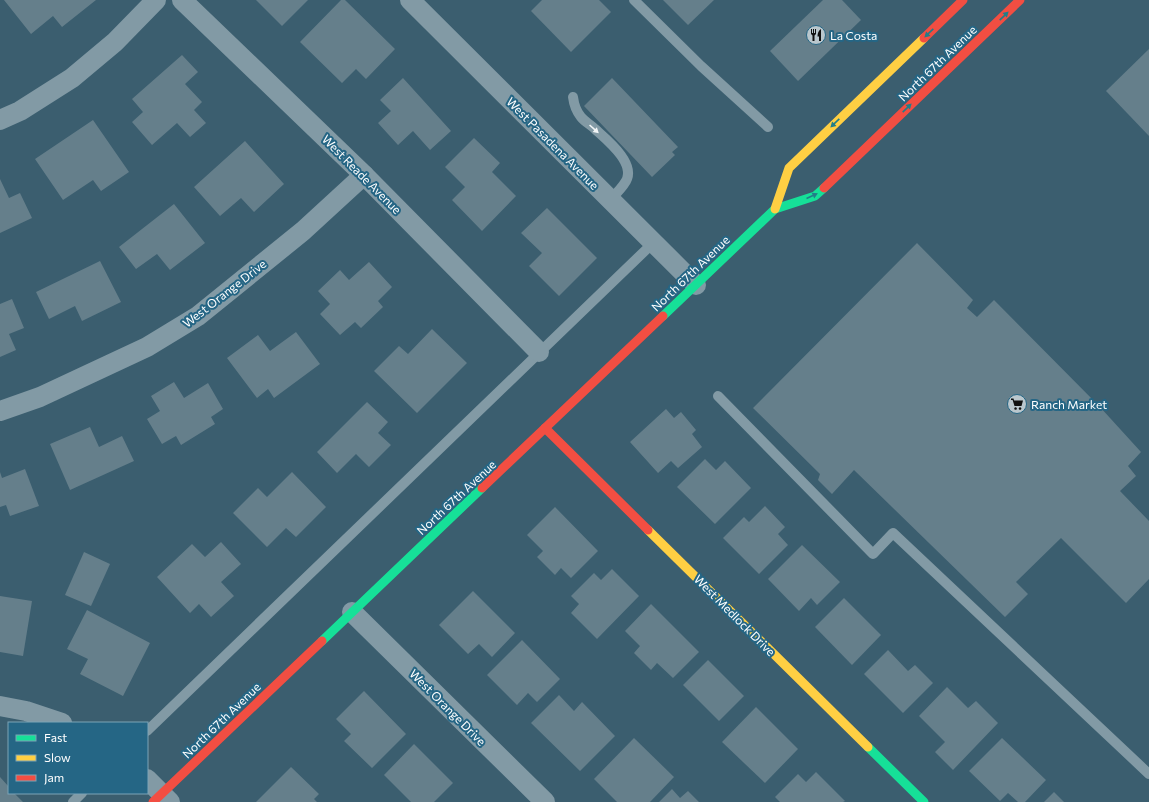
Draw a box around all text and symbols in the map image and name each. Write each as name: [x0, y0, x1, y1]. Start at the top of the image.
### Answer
one-way arrow: [999, 11, 1009, 20]
street label: North 67th Avenue: [895, 22, 979, 104]
restaurant icon: La Costa: [805, 24, 827, 46]
place label: La Costa: [830, 28, 877, 42]
one-way arrow: [924, 28, 934, 38]
street label: West Pasadena Avenue: [504, 94, 602, 192]
one-way arrow: [902, 104, 912, 113]
one-way arrow: [830, 118, 840, 128]
one-way arrow: [589, 124, 599, 133]
street label: West Reade Avenue: [320, 132, 404, 216]
one-way arrow: [806, 193, 818, 199]
street label: North 67th Avenue: [648, 232, 732, 314]
street label: West Orange Drive: [179, 256, 269, 330]
supermarket icon: Ranch Market: [1006, 393, 1028, 415]
place label: Ranch Market: [1031, 397, 1107, 411]
street label: North 67th Avenue: [414, 457, 498, 537]
street label: West Medlock Drive: [691, 571, 779, 659]
street label: West Orange Drive: [407, 666, 489, 748]
street label: North 67th Avenue: [179, 679, 263, 761]
legend: [8, 722, 148, 794]
text: Fast: [44, 730, 67, 744]
text: Slow: [44, 750, 71, 764]
text: Jam: [44, 770, 64, 785]

